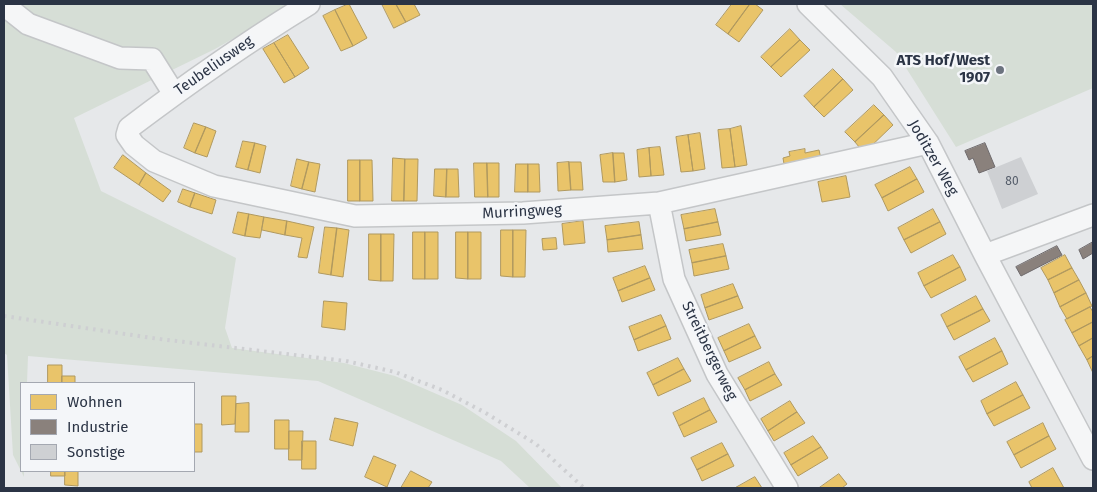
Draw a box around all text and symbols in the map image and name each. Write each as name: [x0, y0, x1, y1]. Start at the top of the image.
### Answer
street label: Teubeliusweg: [171, 32, 257, 100]
place label: ATS Hof/West 1907: [897, 52, 990, 87]
marker: ATS Hof/West 1907: [994, 64, 1006, 76]
street label: Joditzer Weg: [904, 117, 962, 199]
house number: 80: [1005, 175, 1019, 189]
street label: Murringweg: [482, 201, 562, 223]
street label: Streitbergerweg: [677, 299, 741, 403]
legend: [20, 382, 195, 472]
text: Wohnen: [67, 393, 123, 411]
text: Industrie: [67, 418, 129, 436]
text: Sonstige: [67, 443, 125, 461]

